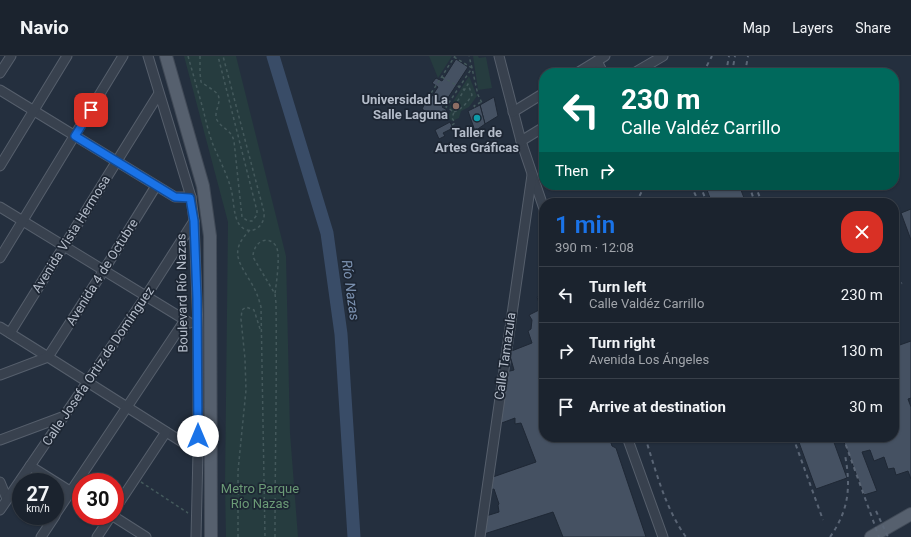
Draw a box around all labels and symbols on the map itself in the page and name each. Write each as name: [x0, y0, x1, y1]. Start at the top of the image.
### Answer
place label: Universidad La Salle Laguna: [361, 92, 448, 122]
pin: [74, 93, 108, 127]
marker: Universidad La Salle Laguna: [451, 101, 461, 111]
marker: Taller de Artes Gráficas: [472, 113, 482, 123]
place label: Taller de Artes Gráficas: [435, 125, 519, 155]
street label: Avenida Vista Hermosa: [29, 173, 113, 295]
street label: Avenida 4 de Octubre: [63, 216, 141, 328]
street label: Boulevard Río Nazas: [173, 233, 191, 353]
water label: Río Nazas: [339, 259, 363, 321]
street label: Calle Josefa Ortiz de Domínguez: [39, 283, 157, 448]
street label: Calle Tamazula: [491, 311, 519, 401]
position arrow: [177, 415, 219, 457]
speed limit sign: 30: [72, 473, 124, 525]
park label: Metro Parque Río Nazas: [221, 481, 299, 511]

